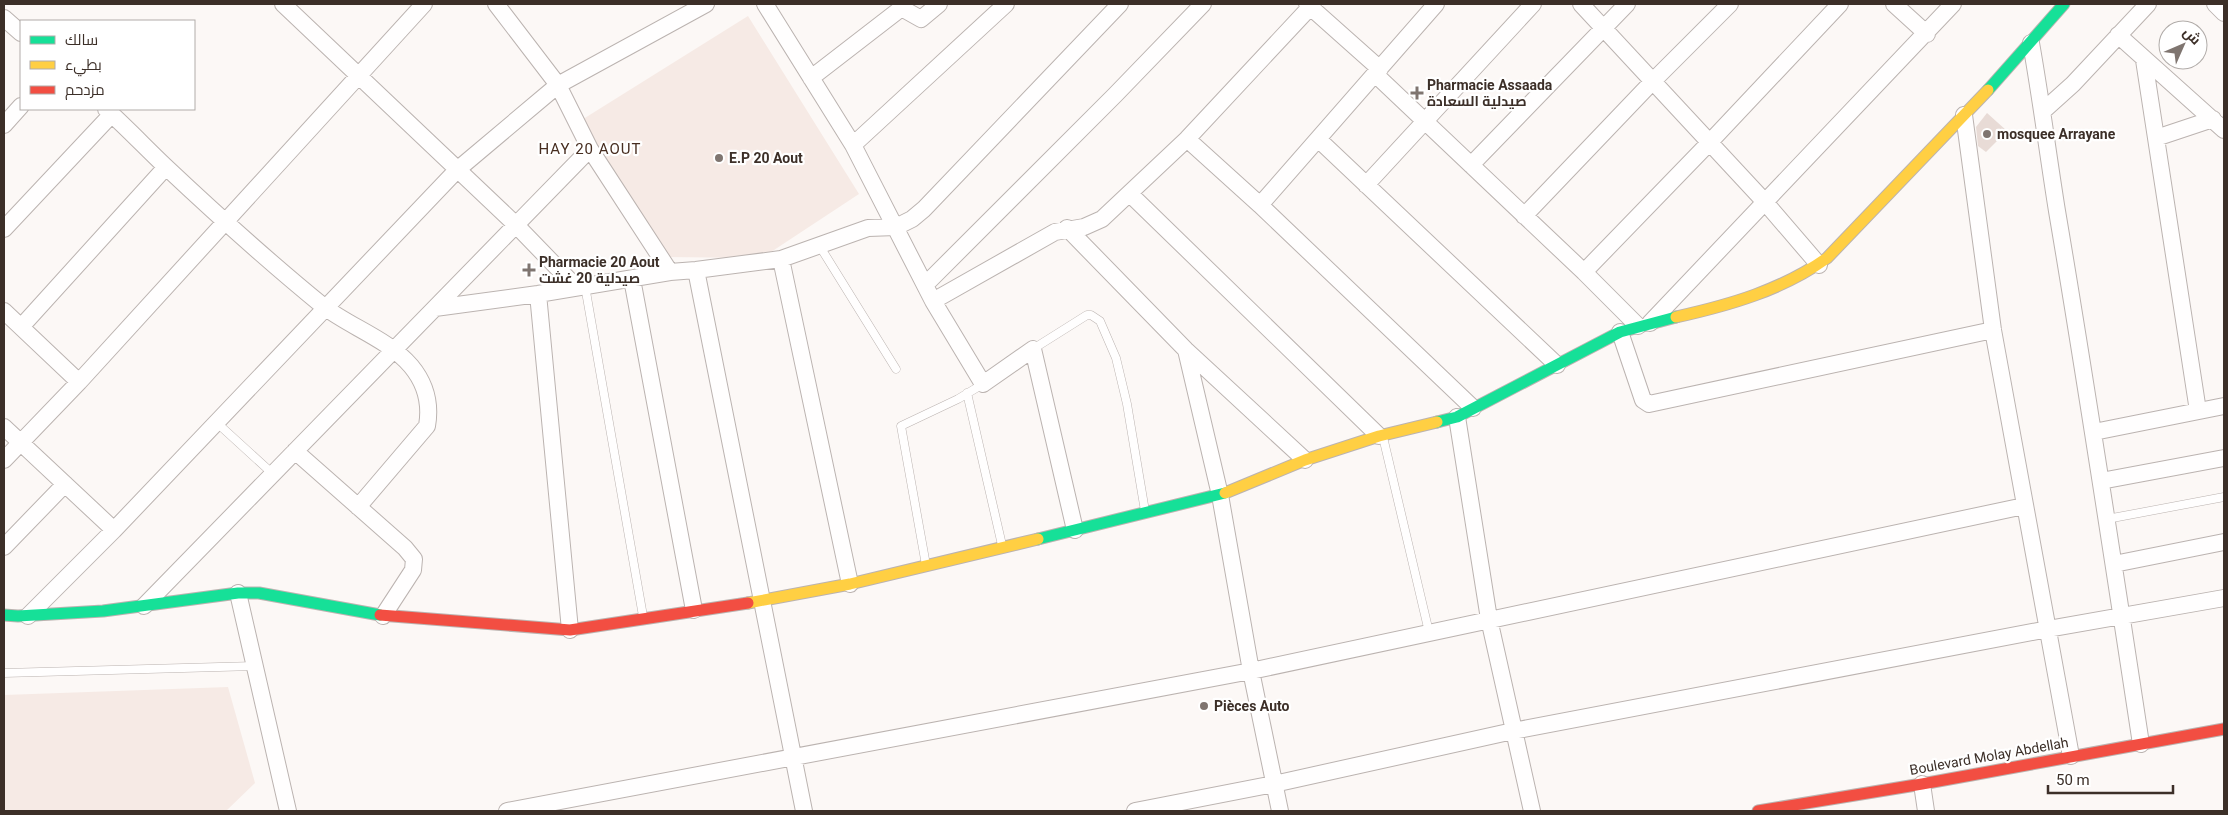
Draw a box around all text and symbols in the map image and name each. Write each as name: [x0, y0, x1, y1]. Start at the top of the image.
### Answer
legend: [20, 20, 195, 110]
north arrow: [2158, 20, 2208, 70]
text: ش: [2179, 24, 2204, 49]
text: سالك: [65, 31, 98, 49]
text: بطيء: [65, 56, 102, 77]
place label: Pharmacie Assaada صيدلية السعادة: [1427, 77, 1553, 109]
text: مزدحم: [65, 81, 105, 100]
marker: Pharmacie Assaada صيدلية السعادة: [1411, 87, 1423, 99]
place label: mosquee Arrayane: [1997, 126, 2116, 142]
marker: mosquee Arrayane: [1981, 128, 1993, 140]
district label: HAY 20 AOUT: [539, 140, 641, 158]
place label: E.P 20 Aout: [729, 150, 803, 166]
marker: E.P 20 Aout: [713, 152, 725, 164]
place label: Pharmacie 20 Aout صيدلية 20 غشت: [539, 254, 660, 286]
marker: Pharmacie 20 Aout صيدلية 20 غشت: [523, 264, 535, 276]
place label: Pièces Auto: [1214, 698, 1290, 714]
marker: Pièces Auto: [1198, 700, 1210, 712]
street label: Boulevard Molay Abdellah: [1908, 734, 2070, 778]
scale bar: [2048, 762, 2173, 794]
text: 50 m: [2056, 771, 2090, 789]

